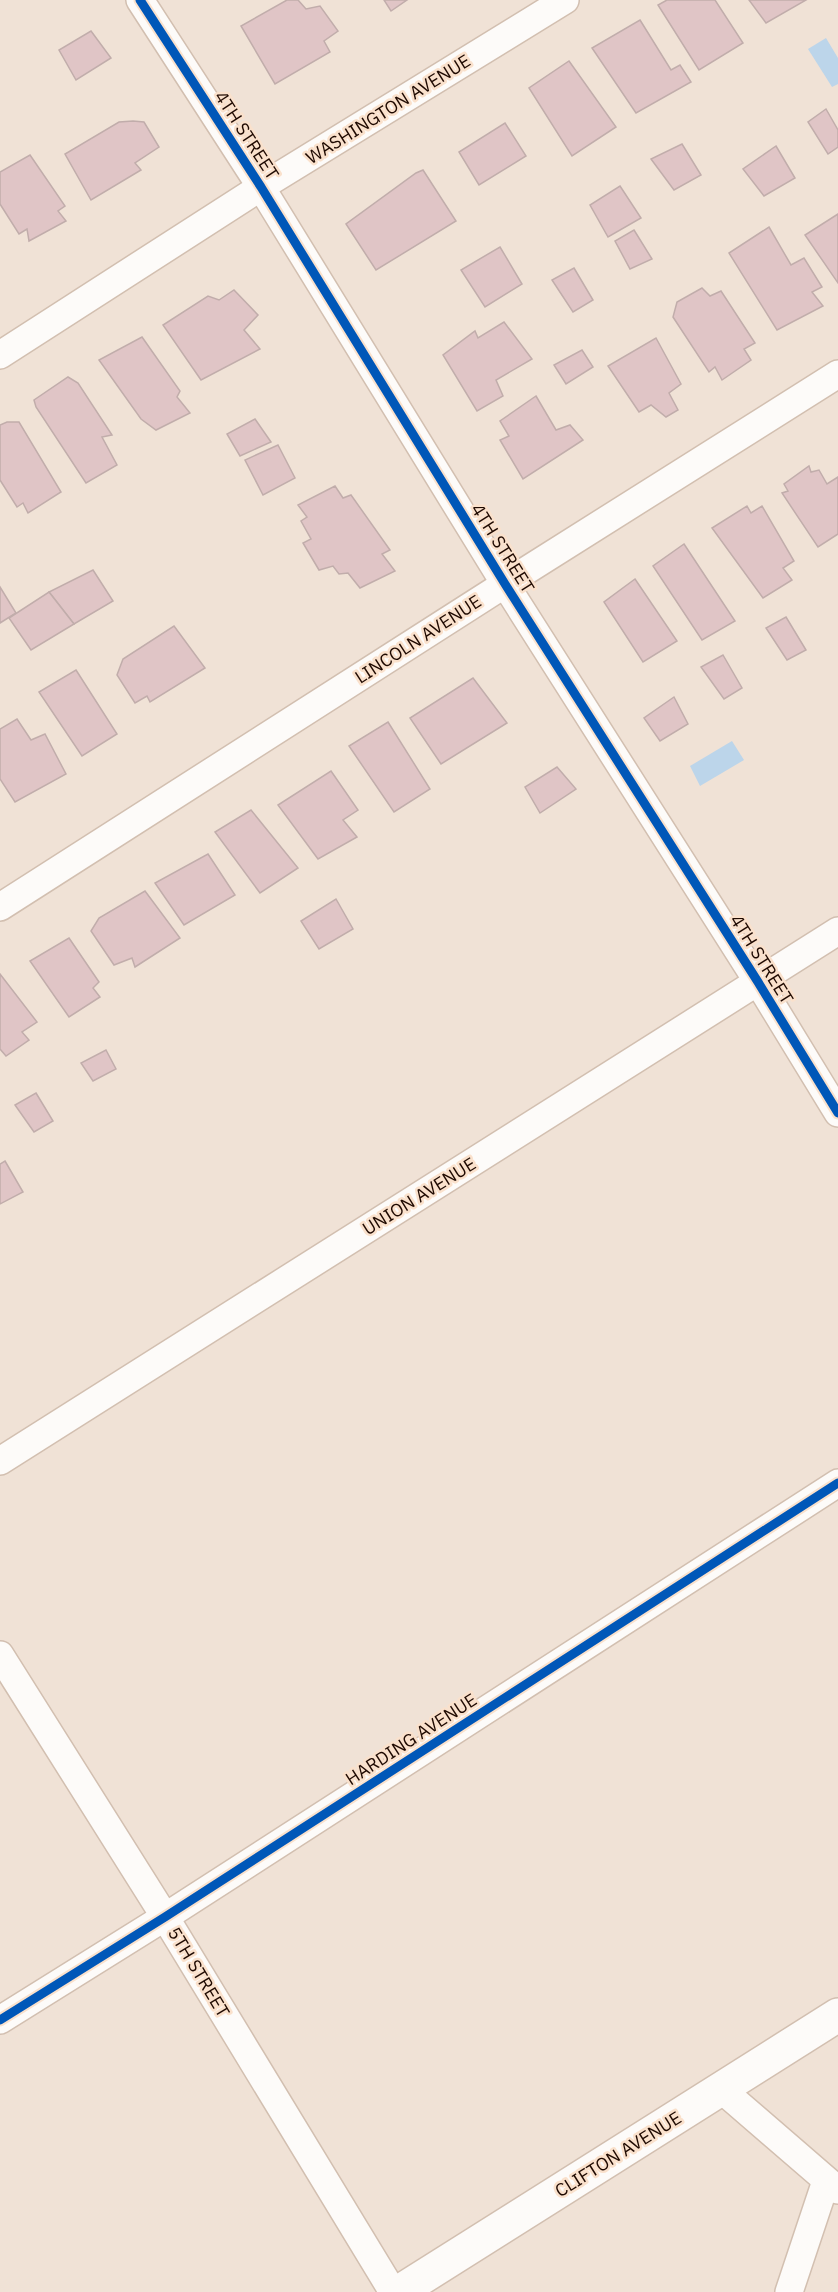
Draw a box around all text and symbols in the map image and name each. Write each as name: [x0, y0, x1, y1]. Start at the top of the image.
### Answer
street label: WASHINGTON AVENUE: [301, 49, 475, 169]
street label: 4TH STREET: [210, 86, 284, 184]
street label: 4TH STREET: [466, 499, 540, 597]
street label: LINCOLN AVENUE: [350, 590, 486, 688]
street label: 4TH STREET: [725, 910, 799, 1008]
street label: UNION AVENUE: [358, 1152, 480, 1240]
street label: HARDING AVENUE: [341, 1688, 481, 1790]
street label: 5TH STREET: [163, 1923, 235, 2021]
street label: CLIFTON AVENUE: [551, 2106, 685, 2202]

